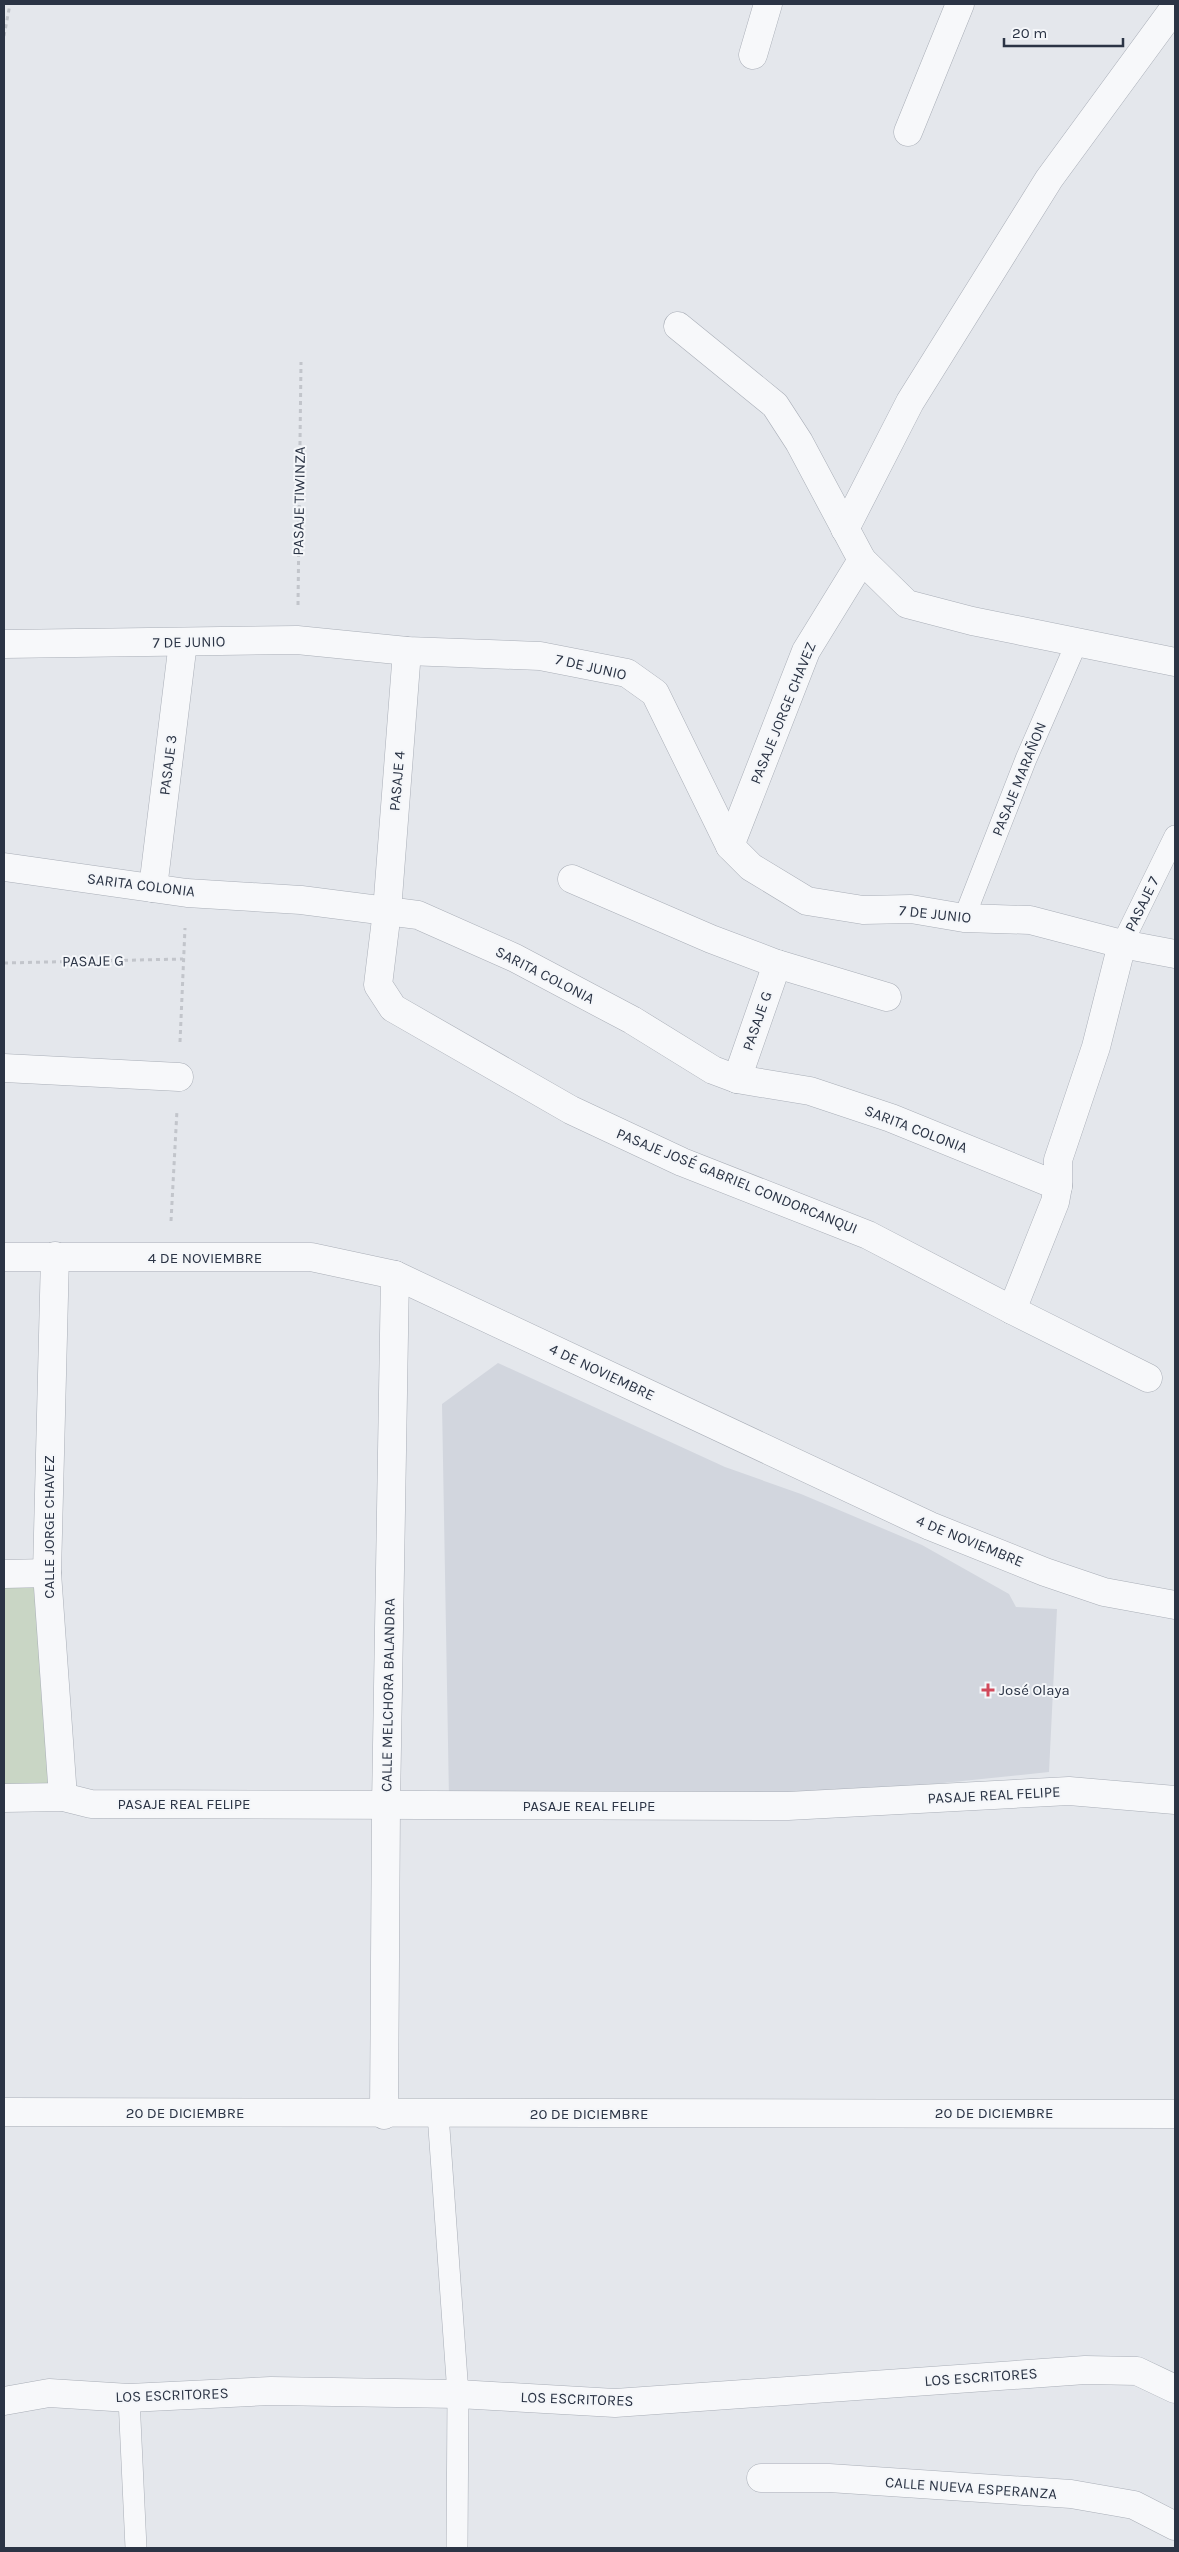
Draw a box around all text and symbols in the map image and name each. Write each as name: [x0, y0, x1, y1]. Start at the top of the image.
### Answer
scale bar: [1004, 15, 1123, 47]
text: 20 m: [1012, 24, 1047, 42]
street label: PASAJE TIWINZA: [289, 446, 309, 556]
street label: 7 DE JUNIO: [153, 632, 225, 652]
street label: PASAJE JORGE CHAVEZ: [746, 639, 820, 787]
street label: 7 DE JUNIO: [554, 650, 628, 684]
street label: PASAJE MARAÑON: [988, 719, 1050, 839]
street label: PASAJE 3: [155, 734, 181, 796]
street label: PASAJE 4: [385, 749, 409, 812]
street label: SARITA COLONIA: [86, 869, 196, 901]
street label: PASAJE 7: [1121, 873, 1163, 935]
street label: 7 DE JUNIO: [898, 901, 972, 927]
street label: SARITA COLONIA: [492, 942, 598, 1008]
street label: PASAJE G: [62, 951, 124, 971]
street label: PASAJE G: [738, 989, 776, 1053]
street label: SARITA COLONIA: [862, 1101, 970, 1157]
street label: PASAJE JOSÉ GABRIEL CONDORCANQUI: [614, 1124, 860, 1238]
street label: 4 DE NOVIEMBRE: [148, 1249, 262, 1267]
street label: 4 DE NOVIEMBRE: [546, 1340, 658, 1404]
street label: CALLE JORGE CHAVEZ: [40, 1455, 58, 1599]
street label: 4 DE NOVIEMBRE: [914, 1511, 1026, 1571]
street label: CALLE MELCHORA BALANDRA: [377, 1598, 399, 1792]
place label: José Olaya: [999, 1681, 1070, 1699]
marker: José Olaya: [981, 1683, 995, 1697]
street label: PASAJE REAL FELIPE: [927, 1783, 1061, 1807]
street label: PASAJE REAL FELIPE: [117, 1795, 251, 1813]
street label: PASAJE REAL FELIPE: [522, 1797, 656, 1815]
street label: 20 DE DICIEMBRE: [126, 2104, 244, 2122]
street label: 20 DE DICIEMBRE: [935, 2104, 1053, 2122]
street label: 20 DE DICIEMBRE: [530, 2105, 648, 2123]
street label: LOS ESCRITORES: [924, 2364, 1038, 2390]
street label: LOS ESCRITORES: [115, 2384, 229, 2406]
street label: LOS ESCRITORES: [520, 2388, 634, 2410]
street label: CALLE NUEVA ESPERANZA: [884, 2473, 1058, 2503]

